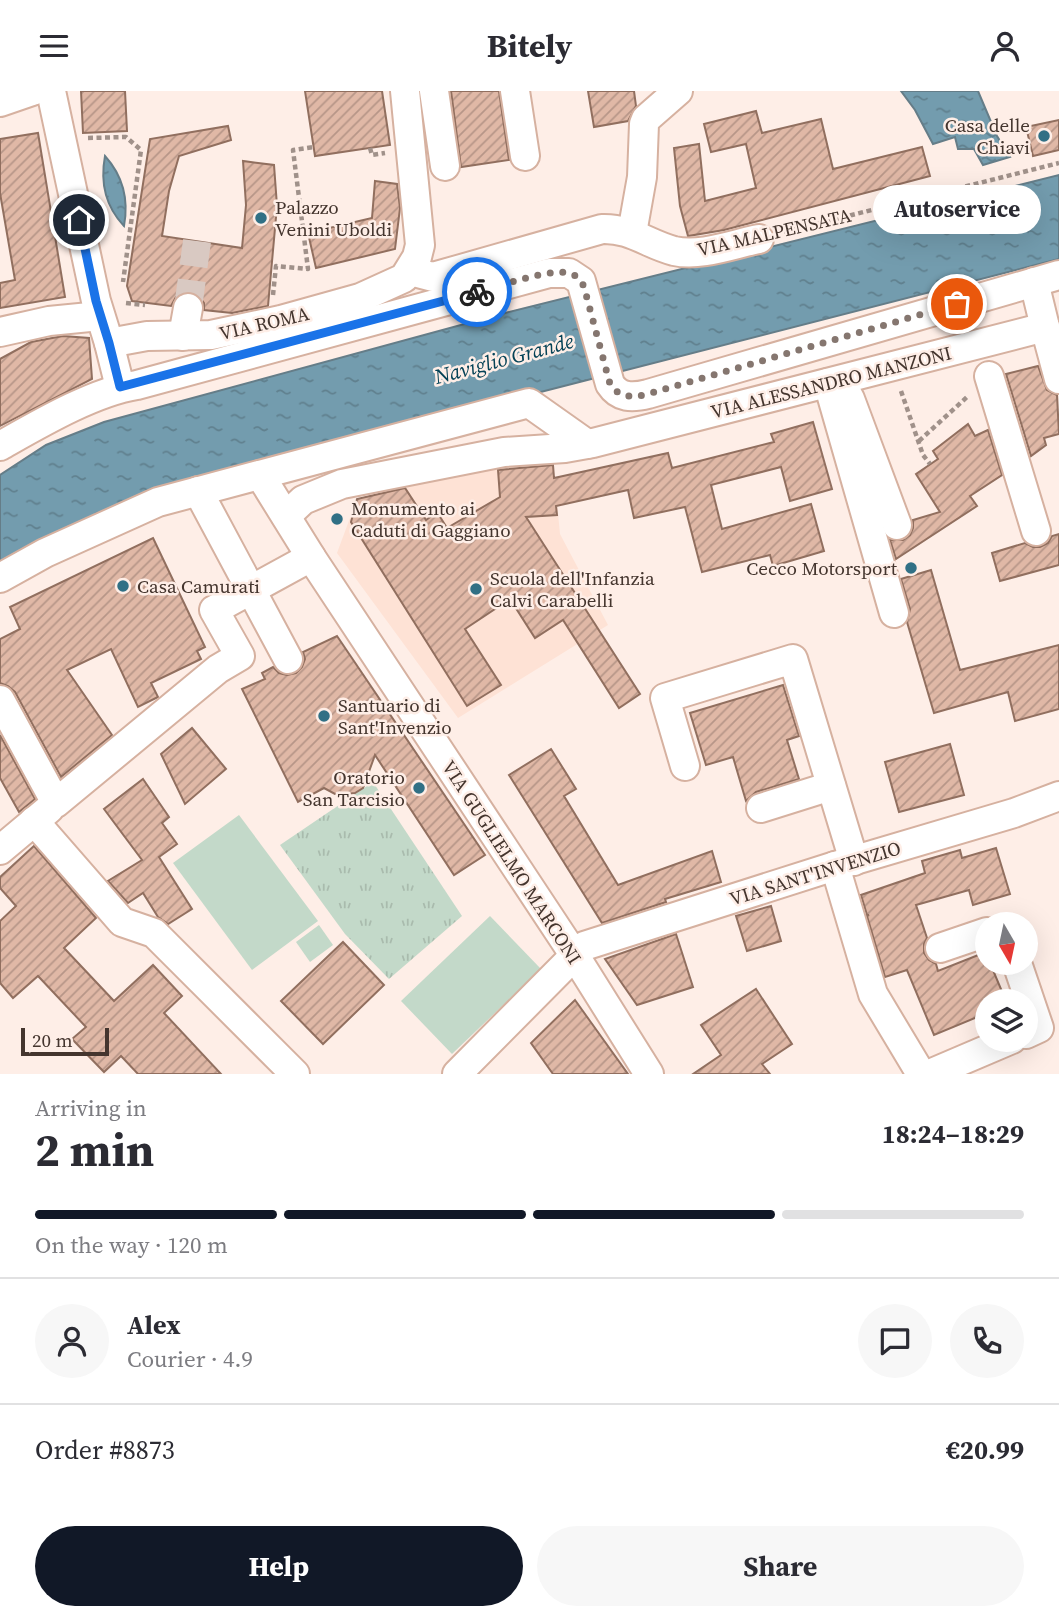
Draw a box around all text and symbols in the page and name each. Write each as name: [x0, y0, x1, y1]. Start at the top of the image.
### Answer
text: Bitely: [487, 24, 572, 68]
icon: menu: [35, 27, 73, 65]
icon: person: [986, 27, 1024, 65]
place label: Casa delle Chiavi: [945, 112, 1030, 160]
marker: Casa delle Chiavi: [1036, 128, 1052, 144]
callout: Autoservice: [873, 185, 1041, 234]
pin: [49, 190, 109, 250]
text: Autoservice: [894, 193, 1020, 225]
place label: Palazzo Venini Uboldi: [275, 194, 392, 242]
icon: home: [60, 201, 98, 239]
street label: VIA MALPENSATA: [694, 202, 854, 262]
marker: Palazzo Venini Uboldi: [253, 210, 269, 226]
courier: [442, 257, 512, 327]
icon: bike: [458, 273, 496, 311]
pin: [927, 274, 987, 334]
icon: bag: [938, 285, 976, 323]
street label: VIA ROMA: [216, 300, 312, 346]
water label: Naviglio Grande: [430, 326, 577, 391]
street label: VIA ALESSANDRO MANZONI: [708, 339, 954, 425]
place label: Monumento ai Caduti di Gaggiano: [351, 495, 511, 543]
marker: Monumento ai Caduti di Gaggiano: [329, 511, 345, 527]
place label: Cecco Motorsport: [746, 555, 898, 581]
marker: Cecco Motorsport: [903, 560, 919, 576]
place label: Scuola dell'Infanzia Calvi Carabelli: [490, 565, 655, 613]
place label: Casa Camurati: [137, 573, 260, 599]
marker: Casa Camurati: [115, 578, 131, 594]
marker: Scuola dell'Infanzia Calvi Carabelli: [468, 581, 484, 597]
place label: Santuario di Sant'Invenzio: [338, 692, 452, 740]
marker: Santuario di Sant'Invenzio: [316, 708, 332, 724]
street label: VIA GUGLIELMO MARCONI: [436, 755, 588, 969]
place label: Oratorio San Tarcisio: [303, 764, 405, 812]
marker: Oratorio San Tarcisio: [411, 780, 427, 796]
street label: VIA SANT'INVENZIO: [726, 835, 904, 911]
north arrow: [975, 912, 1038, 975]
map controls: [975, 912, 1038, 1052]
button: layers: [975, 989, 1038, 1052]
scale bar: [21, 1025, 108, 1057]
text: 20 m: [32, 1027, 73, 1053]
text: Arriving in: [35, 1092, 147, 1124]
text: 18:24–18:29: [882, 1116, 1024, 1152]
text: 2 min: [35, 1118, 154, 1181]
text: On the way · 120 m: [35, 1229, 228, 1261]
button: person: [35, 1304, 109, 1378]
button: chat: [858, 1304, 932, 1378]
button: phone: [950, 1304, 1024, 1378]
text: Alex: [127, 1307, 181, 1343]
text: Courier · 4.9: [127, 1343, 253, 1375]
text: Order #8873: [35, 1432, 175, 1468]
text: €20.99: [946, 1432, 1024, 1468]
button: Help: [35, 1526, 523, 1606]
button: Share: [537, 1526, 1024, 1606]

